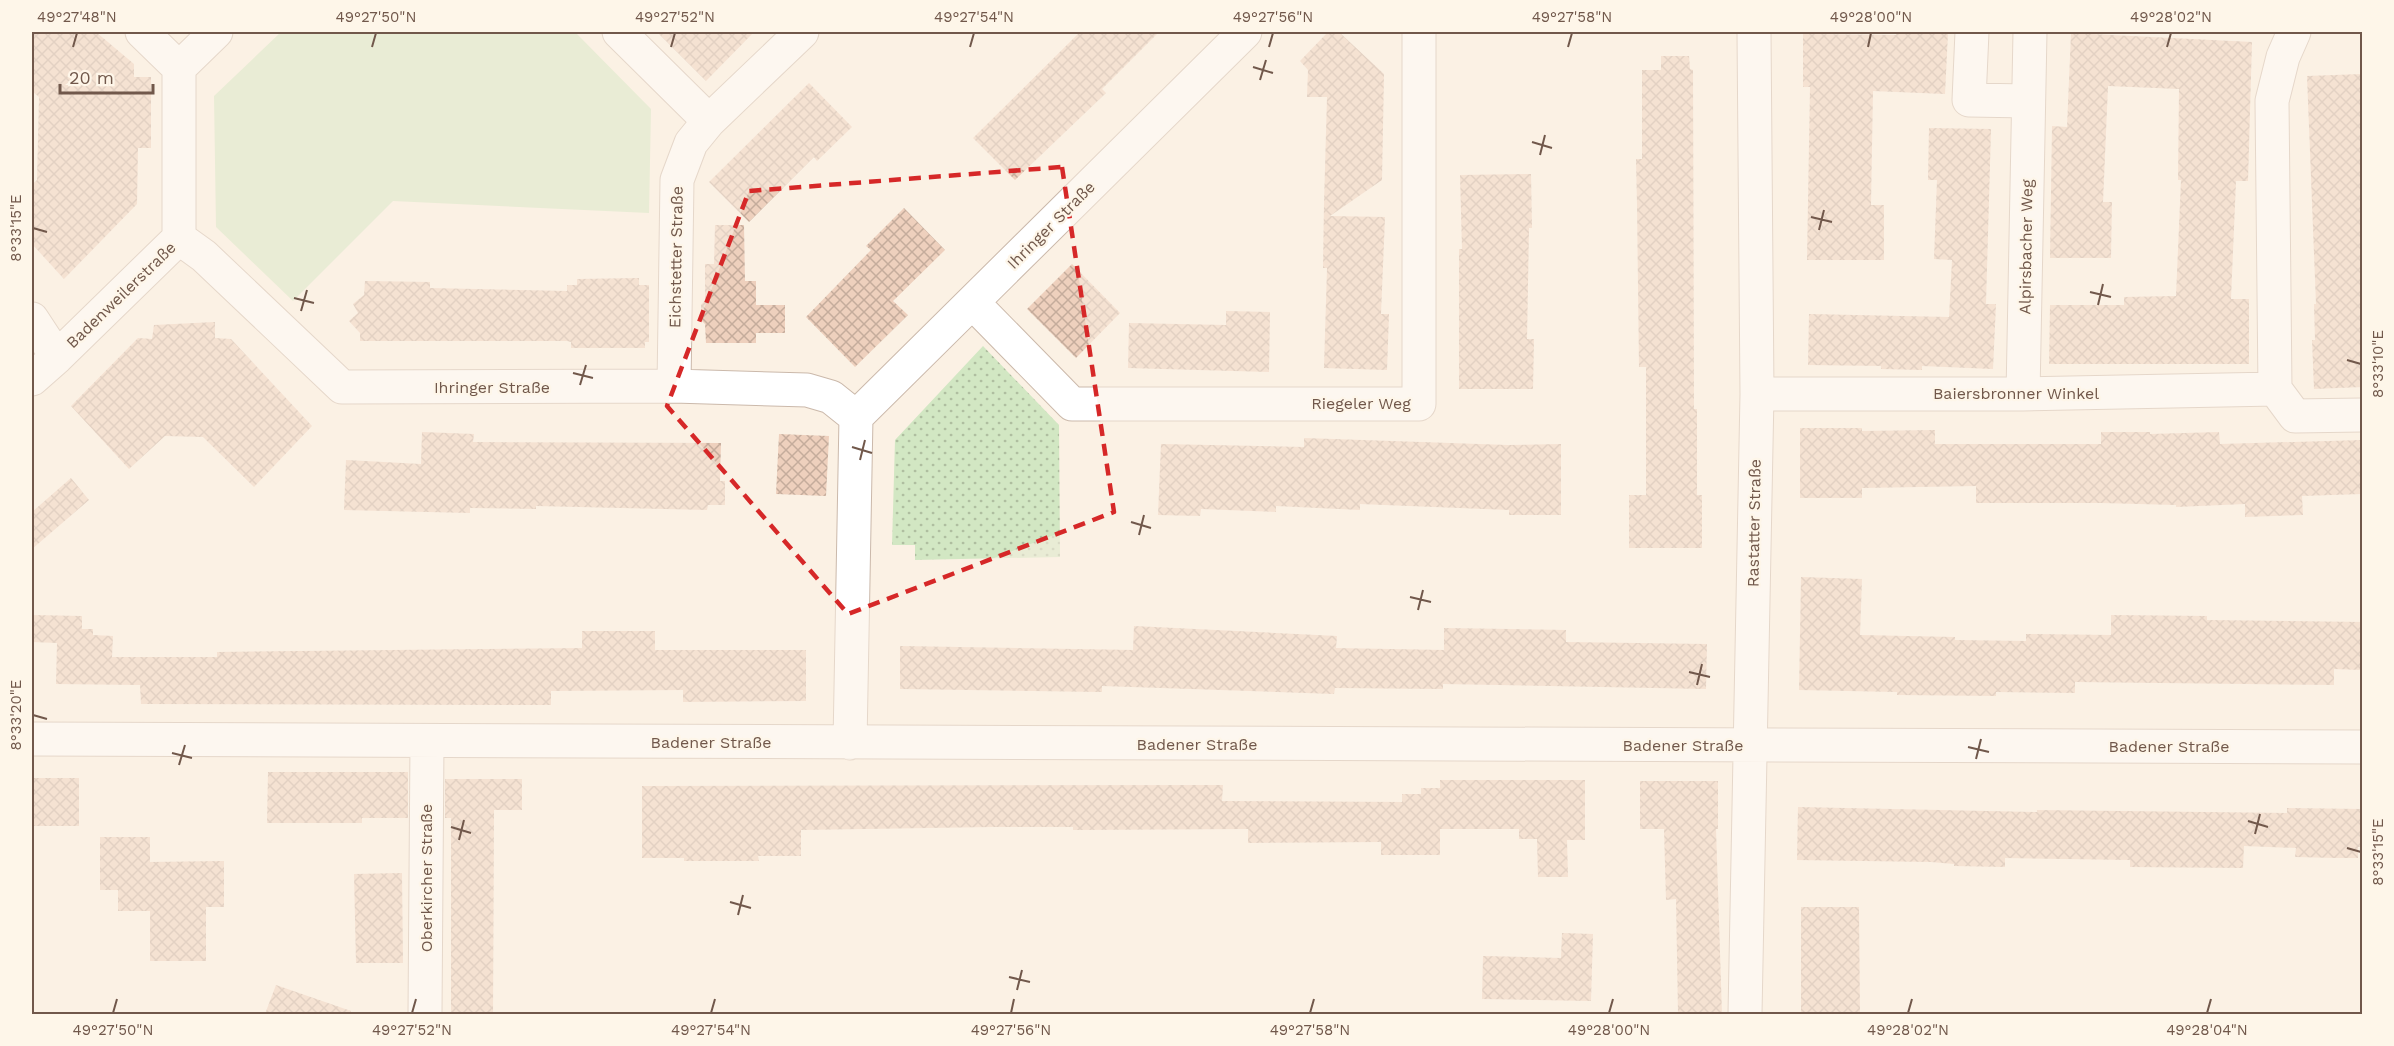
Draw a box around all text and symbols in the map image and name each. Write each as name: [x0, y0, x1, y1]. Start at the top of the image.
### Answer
text: 49°27'48"N: [37, 8, 117, 26]
text: 49°27'50"N: [336, 8, 416, 26]
text: 49°27'52"N: [635, 8, 715, 26]
text: 49°27'54"N: [934, 8, 1014, 26]
text: 49°27'56"N: [1233, 8, 1313, 26]
text: 49°27'58"N: [1532, 8, 1612, 26]
text: 49°28'00"N: [1830, 8, 1912, 26]
text: 49°28'02"N: [2130, 8, 2212, 26]
scale bar: [60, 57, 153, 95]
text: 20 m: [69, 67, 114, 88]
street label: Ihringer Straße: [1003, 177, 1099, 273]
street label: Alpirsbacher Weg: [2015, 179, 2037, 315]
street label: Eichstetter Straße: [665, 186, 687, 328]
text: 8°33'15"E: [7, 194, 25, 262]
street label: Badenweilerstraße: [62, 238, 180, 352]
text: 8°33'10"E: [2369, 330, 2387, 398]
street label: Ihringer Straße: [434, 378, 550, 397]
street label: Baiersbronner Winkel: [1933, 384, 2099, 403]
street label: Riegeler Weg: [1311, 394, 1411, 413]
street label: Rastatter Straße: [1743, 459, 1765, 587]
text: 8°33'20"E: [7, 680, 25, 750]
street label: Badener Straße: [651, 733, 771, 752]
street label: Badener Straße: [1137, 735, 1257, 754]
street label: Badener Straße: [1623, 736, 1743, 755]
street label: Badener Straße: [2109, 737, 2229, 756]
street label: Oberkircher Straße: [417, 804, 436, 952]
text: 8°33'15"E: [2369, 818, 2387, 886]
text: 49°27'50"N: [73, 1021, 153, 1039]
text: 49°27'52"N: [372, 1021, 452, 1039]
text: 49°27'54"N: [671, 1021, 751, 1039]
text: 49°27'56"N: [971, 1021, 1051, 1039]
text: 49°27'58"N: [1270, 1021, 1350, 1039]
text: 49°28'00"N: [1568, 1021, 1650, 1039]
text: 49°28'02"N: [1867, 1021, 1949, 1039]
text: 49°28'04"N: [2166, 1021, 2248, 1039]

